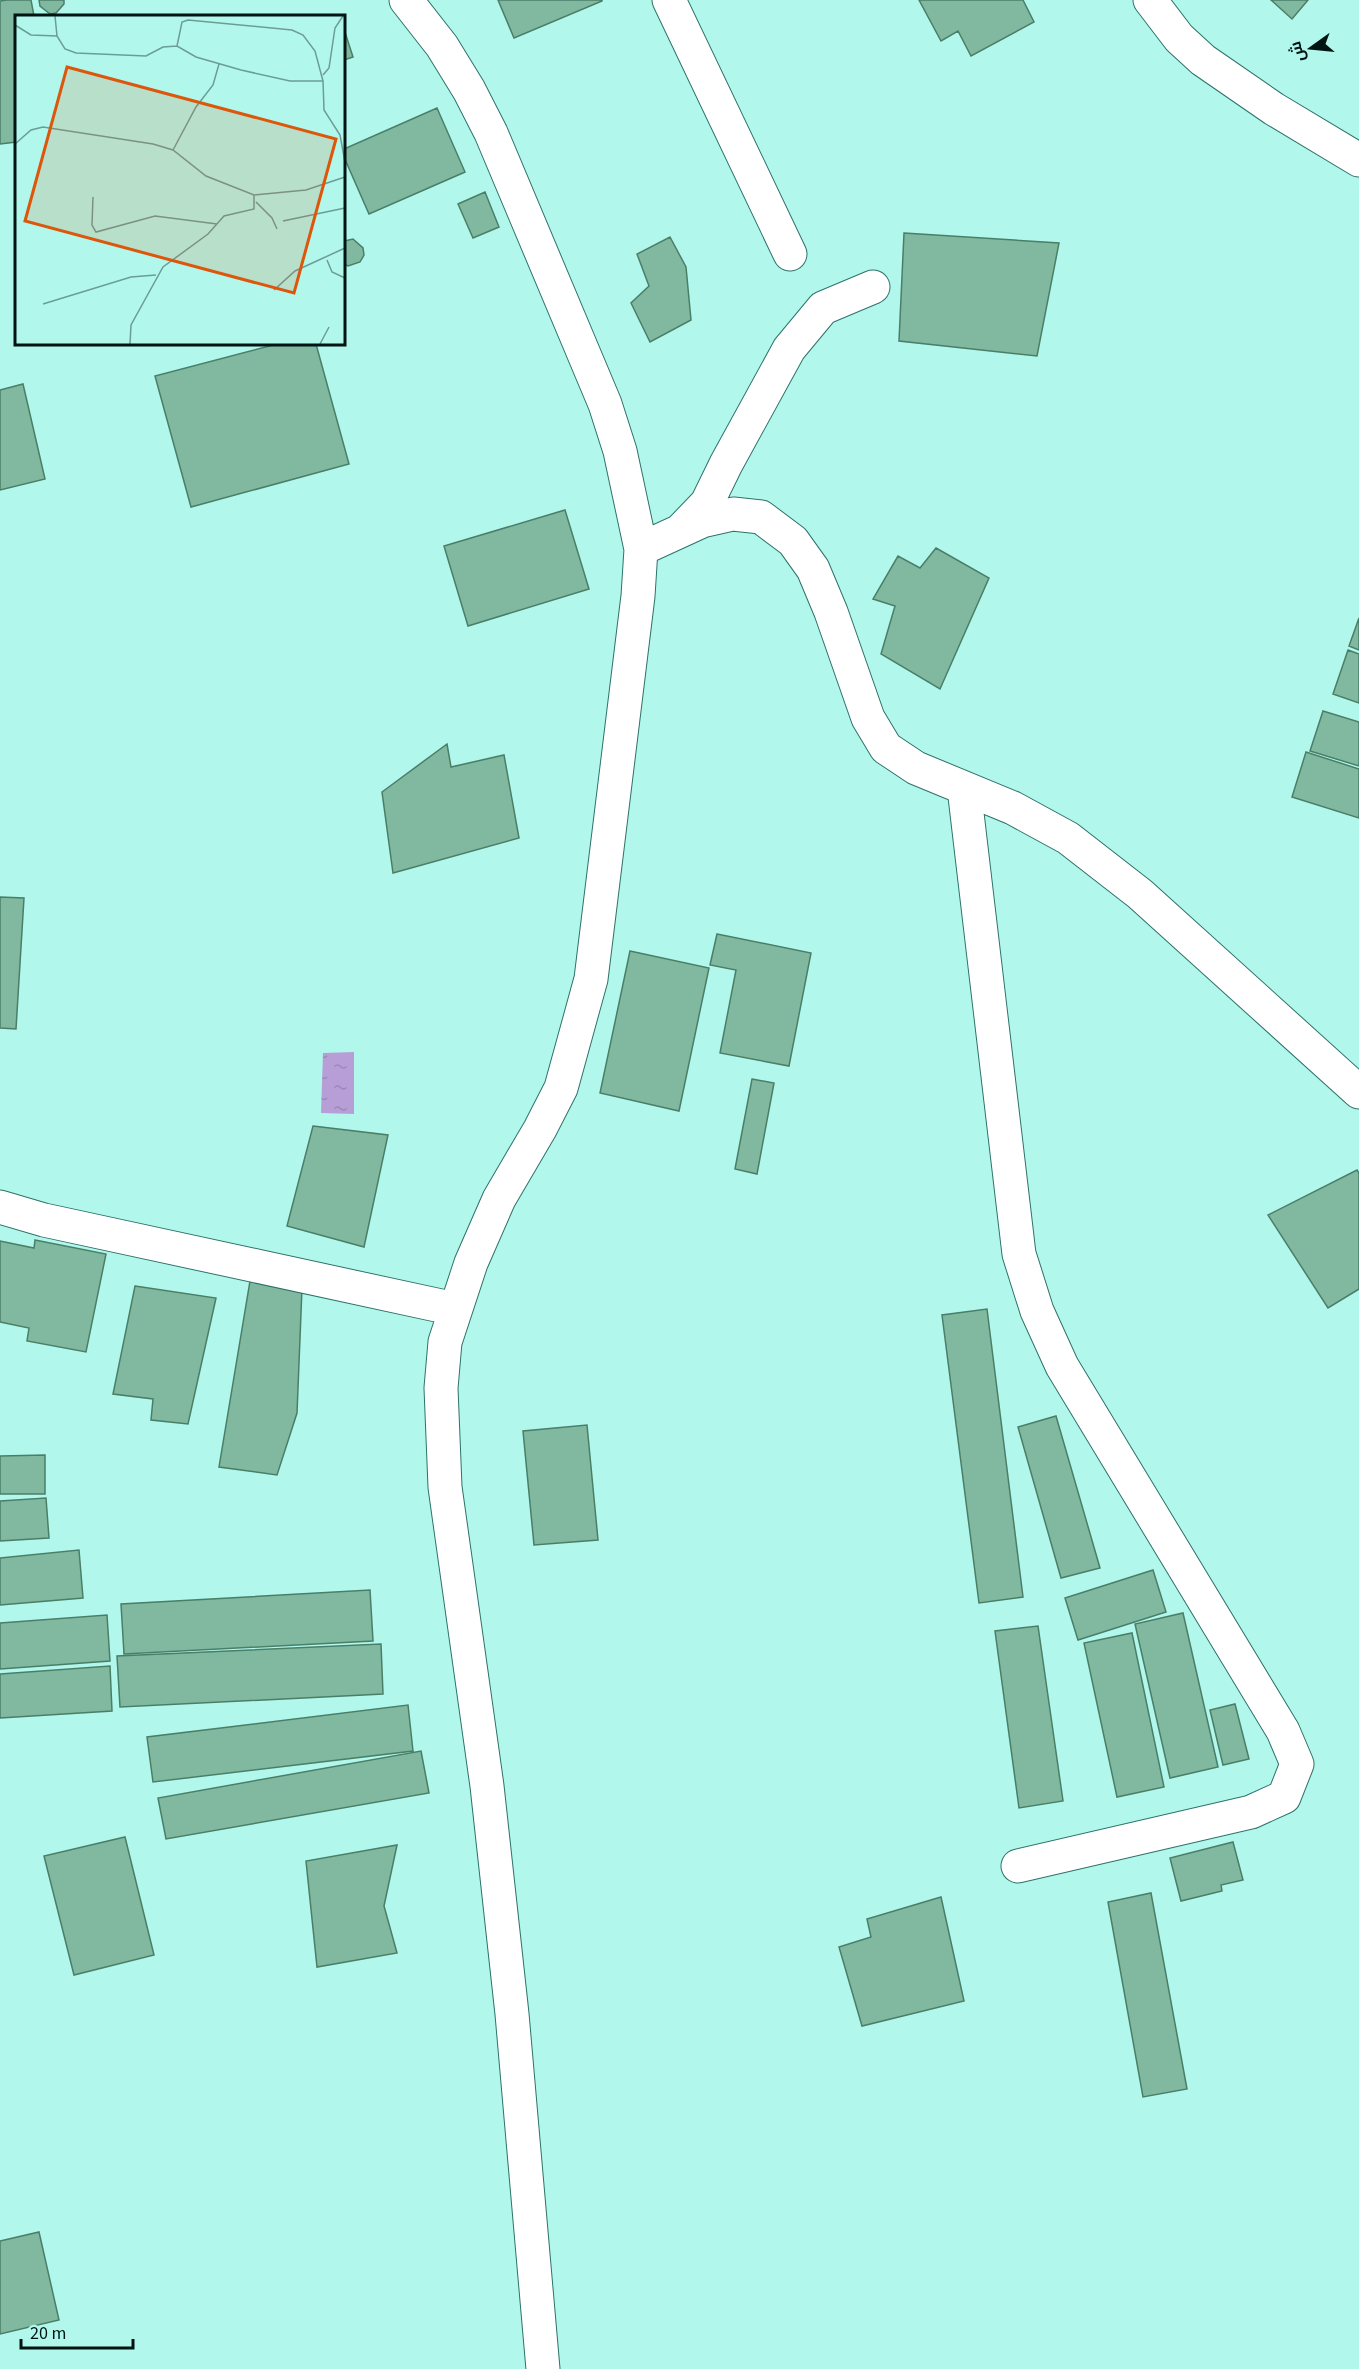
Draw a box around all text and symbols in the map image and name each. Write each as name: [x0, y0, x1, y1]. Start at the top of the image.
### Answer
inset map: [15, 15, 345, 345]
north arrow: [1281, 18, 1341, 78]
text: ش: [1284, 39, 1311, 64]
scale bar: [21, 2312, 134, 2350]
text: 20 m: [30, 2321, 66, 2346]

